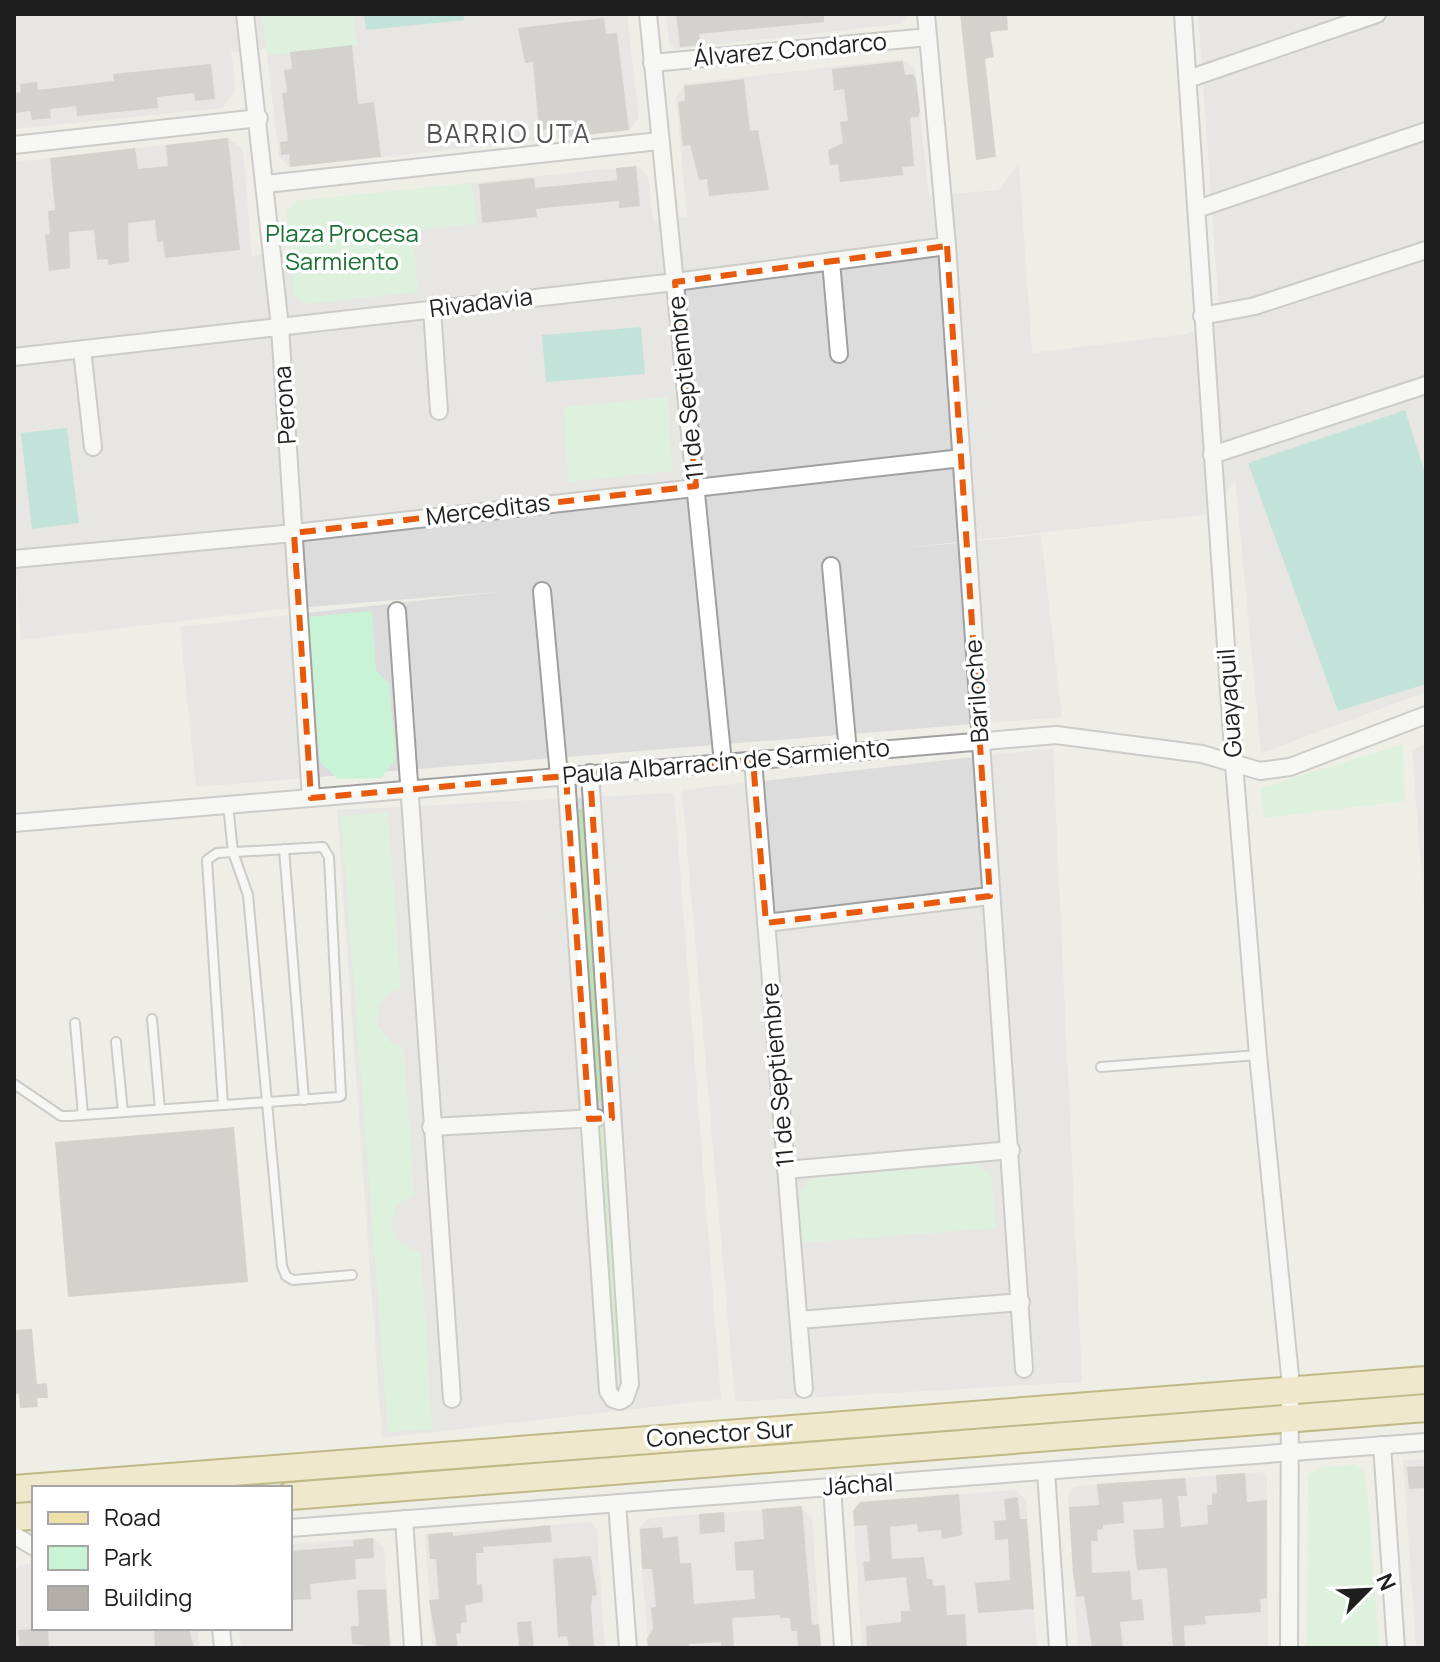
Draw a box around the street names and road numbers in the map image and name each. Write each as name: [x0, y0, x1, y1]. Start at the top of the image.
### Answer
street label: Álvarez Condarco: [692, 24, 888, 73]
street label: Rivadavia: [427, 279, 534, 324]
street label: 11 de Septiembre: [658, 294, 711, 482]
street label: Perona: [264, 365, 303, 445]
street label: Merceditas: [424, 485, 552, 533]
street label: Bariloche: [955, 638, 996, 744]
street label: Guayaquil: [1208, 648, 1249, 759]
street label: Paula Albarracín de Sarmiento: [561, 730, 891, 791]
street label: 11 de Septiembre: [752, 981, 801, 1169]
street label: Conector Sur: [645, 1411, 795, 1454]
street label: Jáchal: [821, 1465, 894, 1502]

